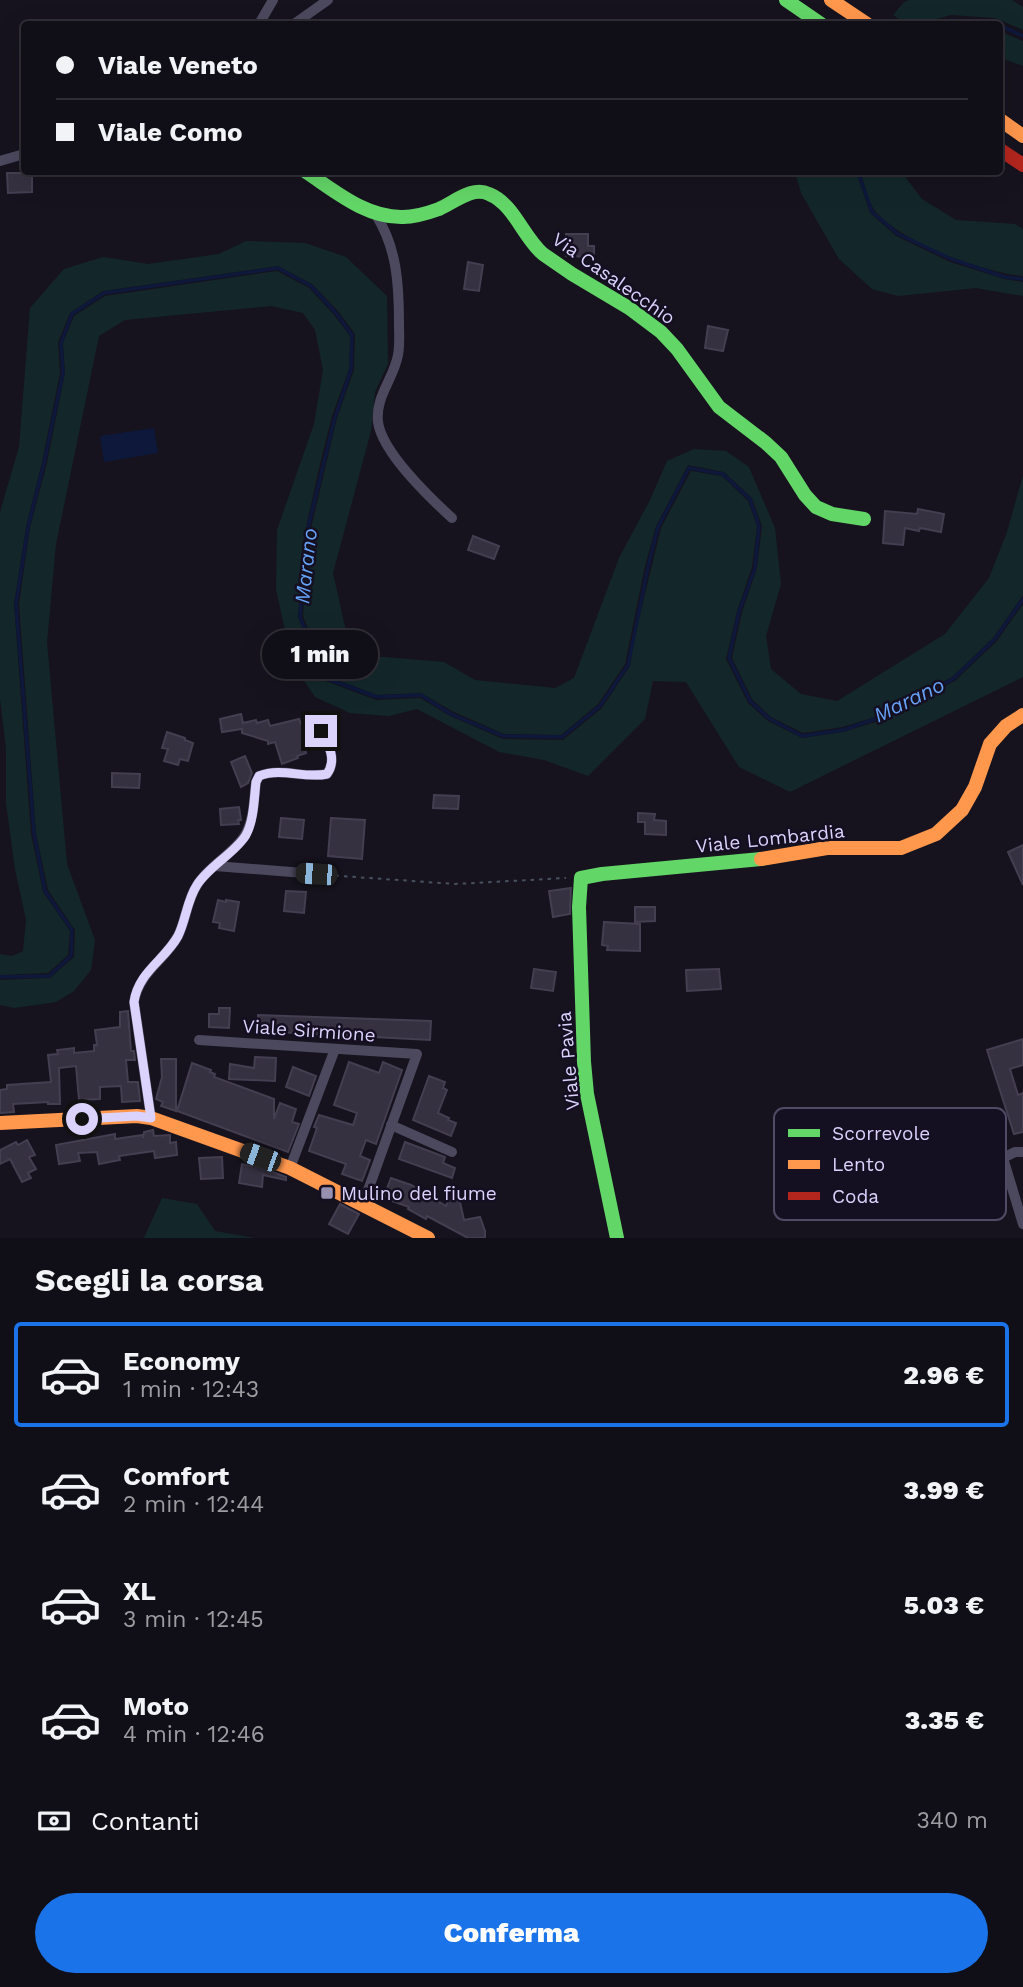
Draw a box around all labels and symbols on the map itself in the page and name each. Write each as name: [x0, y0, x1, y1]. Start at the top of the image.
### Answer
street label: Via Casalecchio: [548, 227, 680, 329]
water label: Marano: [289, 527, 322, 605]
callout: 1 min: [263, 630, 379, 678]
water label: Marano: [869, 672, 948, 727]
route end: [305, 715, 337, 747]
street label: Viale Lombardia: [694, 819, 846, 858]
car: [295, 862, 338, 886]
street label: Viale Pavia: [553, 1010, 584, 1111]
street label: Viale Sirmione: [242, 1014, 376, 1047]
route start: [66, 1103, 98, 1135]
legend: [774, 1108, 1006, 1220]
text: Scorrevole: [832, 1122, 930, 1145]
car: [237, 1140, 284, 1174]
text: Lento: [832, 1153, 885, 1176]
place label: Mulino del fiume: [341, 1182, 497, 1205]
marker: Mulino del fiume: [319, 1185, 335, 1201]
text: Coda: [832, 1185, 879, 1208]

